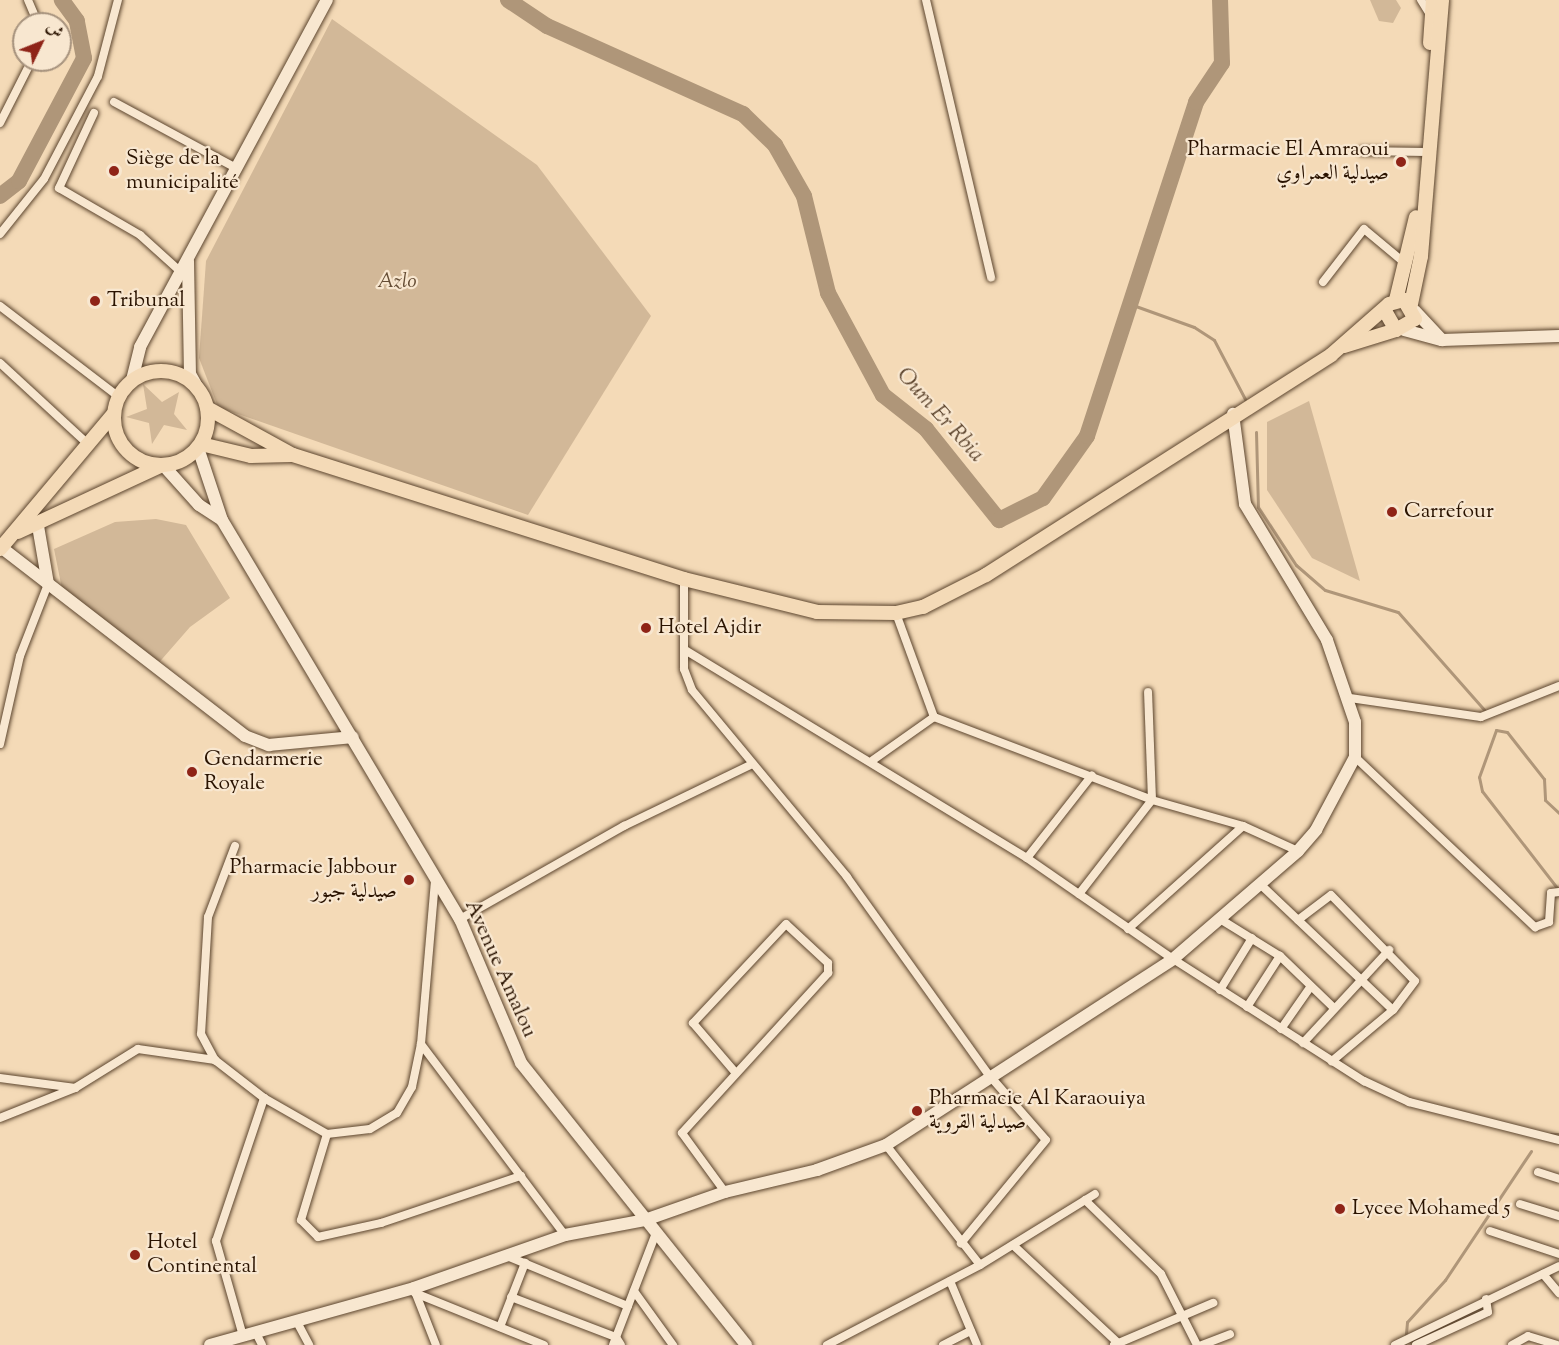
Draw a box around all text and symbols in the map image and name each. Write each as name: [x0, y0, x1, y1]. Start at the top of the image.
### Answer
north arrow: [12, 12, 72, 72]
text: ش: [40, 17, 68, 44]
place label: Pharmacie El Amraoui صيدلية العمراوي: [1187, 137, 1389, 187]
place label: Siège de la municipalité: [126, 146, 239, 196]
marker: Pharmacie El Amraoui صيدلية العمراوي: [1394, 155, 1408, 169]
marker: Siège de la municipalité: [107, 164, 121, 178]
park label: Azlo: [377, 269, 417, 295]
place label: Tribunal: [107, 288, 185, 314]
marker: Tribunal: [88, 294, 102, 308]
water label: Oum Er Rbia: [890, 363, 988, 469]
place label: Carrefour: [1404, 499, 1494, 525]
marker: Carrefour: [1385, 505, 1399, 519]
place label: Hotel Ajdir: [658, 615, 761, 641]
marker: Hotel Ajdir: [639, 621, 653, 635]
place label: Gendarmerie Royale: [204, 747, 323, 797]
marker: Gendarmerie Royale: [185, 765, 199, 779]
place label: Pharmacie Jabbour صيدلية جبور: [229, 855, 397, 905]
marker: Pharmacie Jabbour صيدلية جبور: [402, 873, 416, 887]
street label: Avenue Amalou: [458, 896, 542, 1042]
place label: Pharmacie Al Karaouiya صيدلية القروية: [929, 1086, 1146, 1136]
marker: Pharmacie Al Karaouiya صيدلية القروية: [910, 1104, 924, 1118]
place label: Lycee Mohamed 5: [1352, 1196, 1510, 1222]
marker: Lycee Mohamed 5: [1333, 1202, 1347, 1216]
place label: Hotel Continental: [147, 1230, 257, 1280]
marker: Hotel Continental: [128, 1248, 142, 1262]

